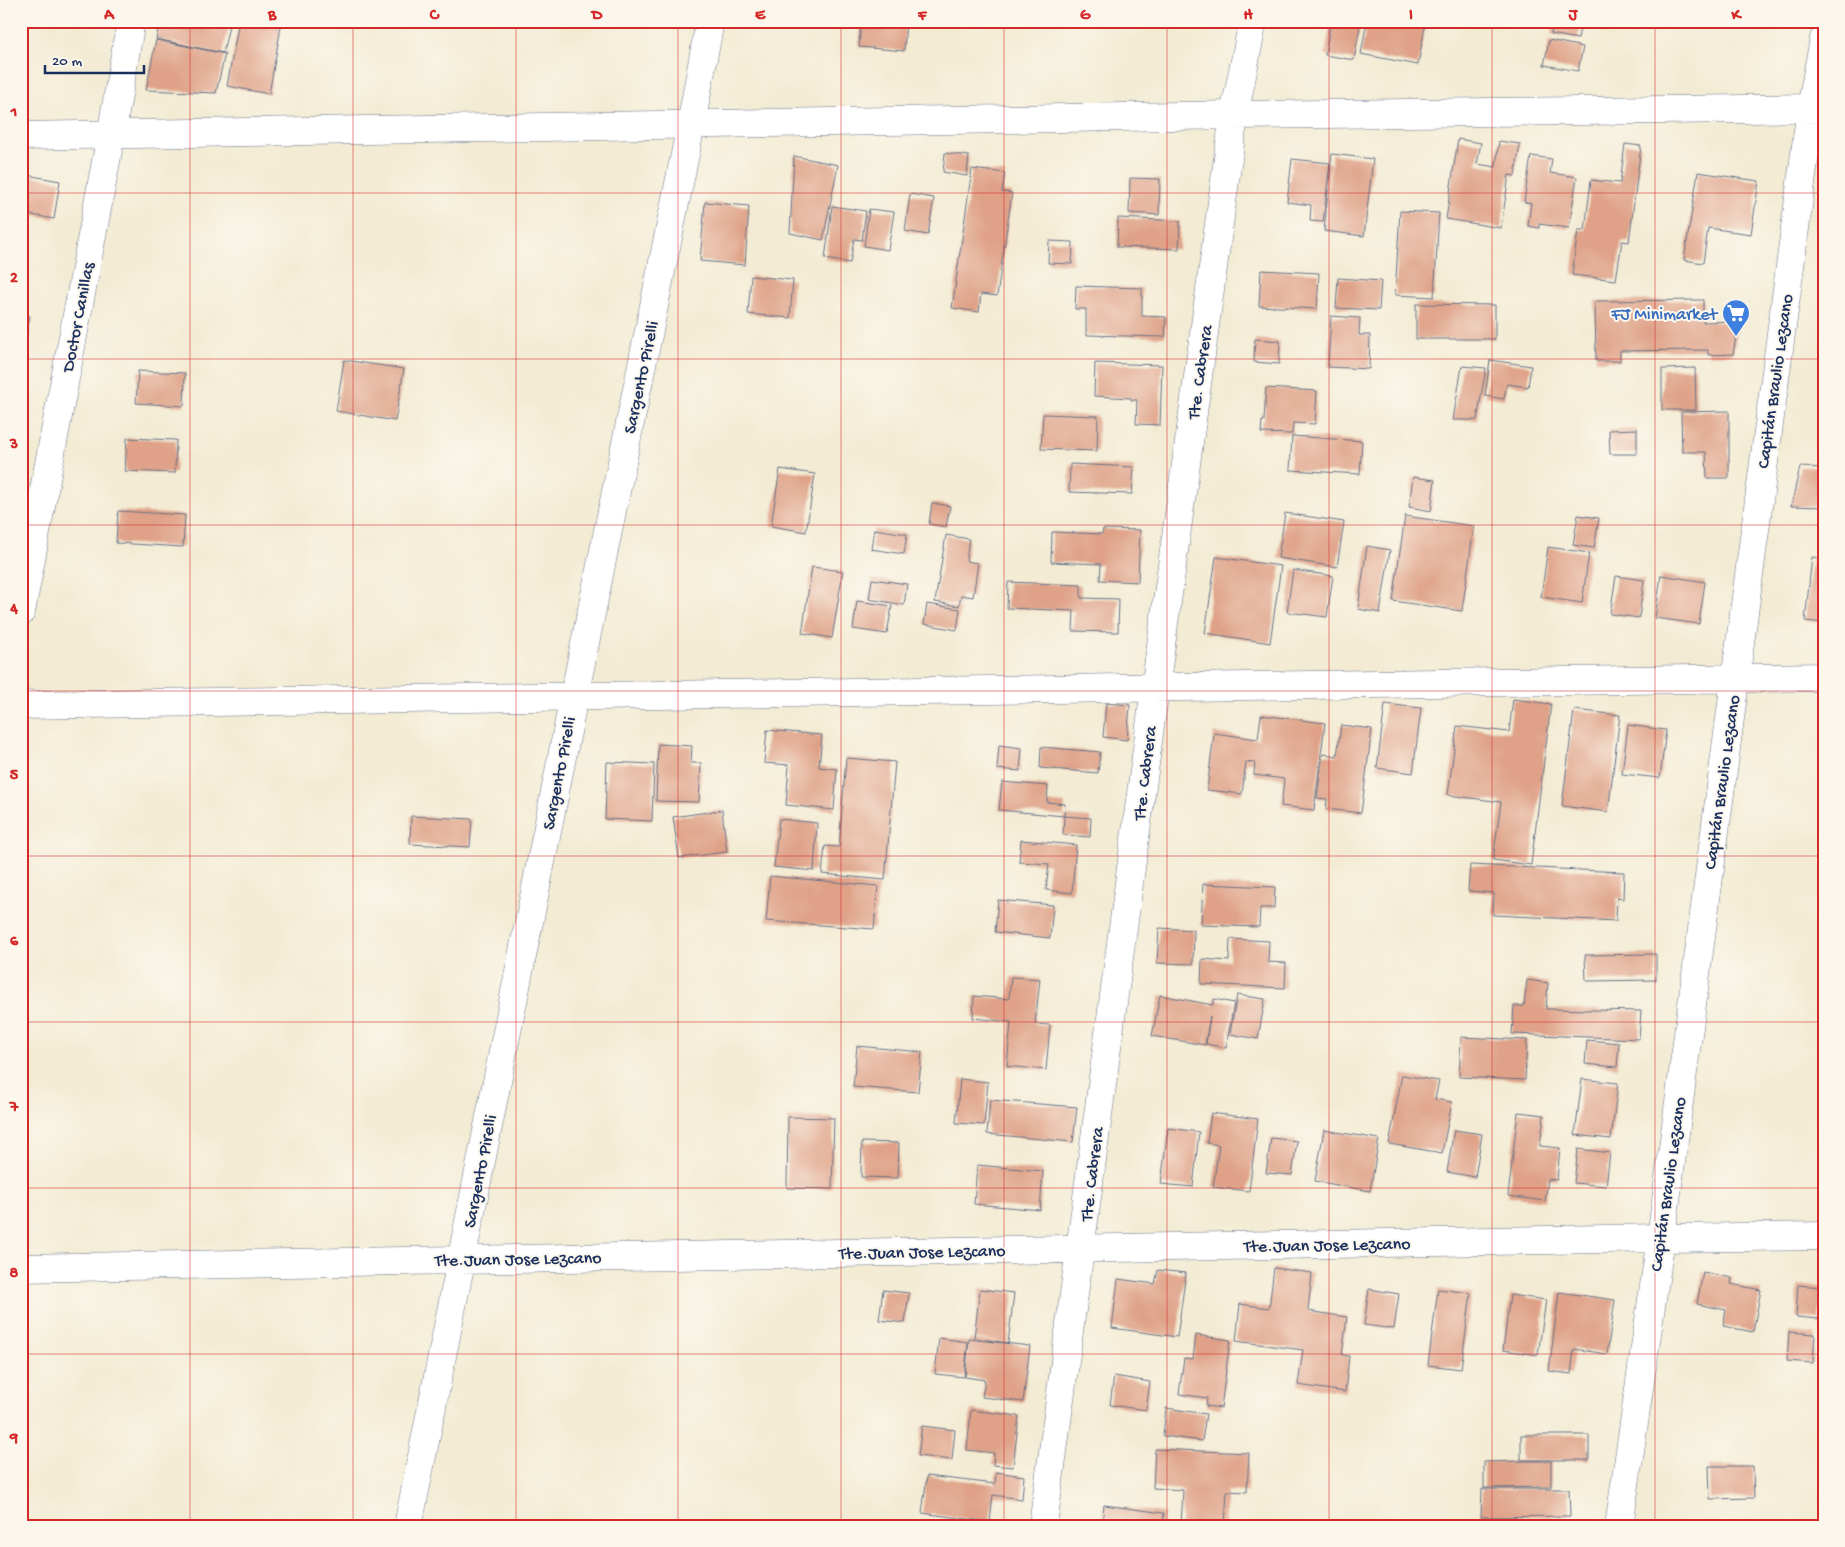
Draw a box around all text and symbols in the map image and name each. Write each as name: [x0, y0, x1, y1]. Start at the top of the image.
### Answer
text: A: [103, 7, 115, 26]
text: B: [267, 7, 277, 26]
text: C: [429, 7, 440, 26]
text: D: [590, 7, 603, 26]
text: E: [755, 7, 766, 26]
text: F: [917, 7, 928, 26]
text: G: [1080, 7, 1091, 26]
text: H: [1243, 7, 1253, 26]
text: I: [1409, 7, 1413, 26]
text: J: [1568, 7, 1579, 26]
text: K: [1731, 7, 1743, 26]
scale bar: [45, 42, 144, 74]
text: 20 m: [52, 53, 82, 71]
text: 1: [10, 104, 17, 123]
street label: Doctor Canillas: [58, 260, 101, 375]
text: 2: [10, 270, 18, 289]
street label: Capitán Braulio Lezcano: [1754, 293, 1799, 470]
supermarket icon: FJ Minimarket: [1721, 298, 1751, 337]
place label: FJ Minimarket: [1610, 305, 1719, 326]
street label: Sargento Pirelli: [620, 319, 665, 436]
street label: Tte. Cabrera: [1184, 323, 1219, 422]
text: 3: [9, 436, 18, 455]
text: 4: [9, 601, 18, 620]
street label: Capitán Braulio Lezcano: [1701, 694, 1746, 871]
street label: Sargento Pirelli: [539, 715, 582, 832]
street label: Tte. Cabrera: [1130, 724, 1163, 823]
text: 5: [10, 767, 19, 786]
text: 6: [10, 933, 19, 952]
street label: Capitán Braulio Lezcano: [1647, 1096, 1692, 1273]
text: 7: [9, 1099, 19, 1118]
street label: Sargento Pirelli: [460, 1113, 503, 1230]
street label: Tte. Cabrera: [1077, 1125, 1110, 1224]
street label: Tte.Juan Jose Lezcano: [1242, 1235, 1411, 1258]
street label: Tte.Juan Jose Lezcano: [837, 1242, 1006, 1265]
street label: Tte.Juan Jose Lezcano: [433, 1249, 602, 1272]
text: 8: [10, 1265, 19, 1284]
text: 9: [9, 1430, 18, 1449]

